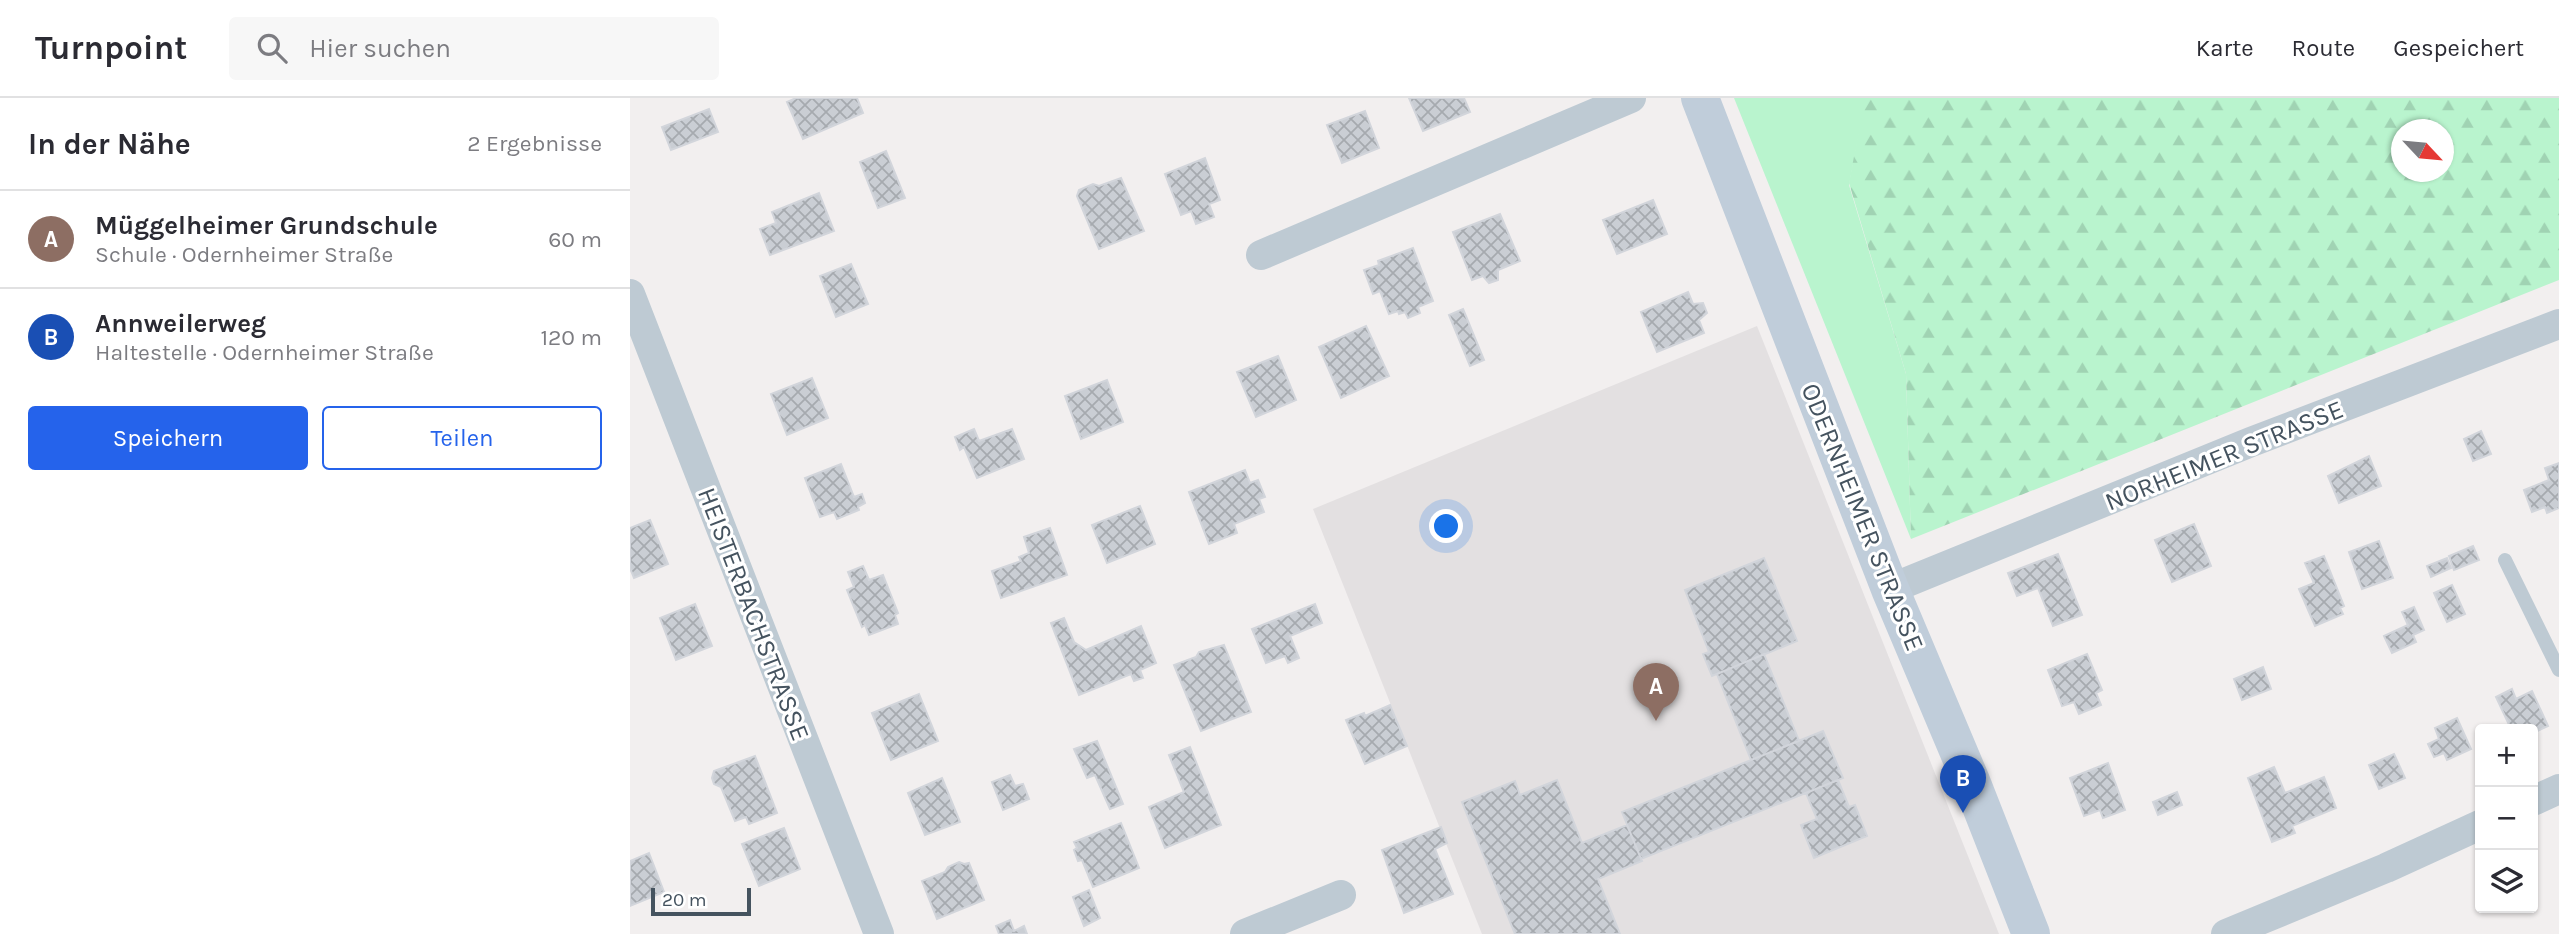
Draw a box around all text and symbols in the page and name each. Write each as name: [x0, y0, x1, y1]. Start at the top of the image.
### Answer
search box: [229, 17, 719, 80]
text: Turnpoint: [35, 29, 187, 67]
icon: search: [253, 29, 291, 67]
text: Hier suchen: [309, 33, 451, 64]
text: Karte: [2196, 34, 2254, 62]
text: Route: [2292, 34, 2355, 62]
text: Gespeichert: [2393, 34, 2524, 62]
north arrow: [2391, 119, 2454, 182]
text: In der Nähe: [28, 126, 191, 162]
text: 2 Ergebnisse: [467, 130, 602, 157]
text: Müggelheimer Grundschule: [95, 210, 438, 241]
text: A: [44, 226, 58, 253]
text: 60 m: [548, 226, 602, 253]
text: Schule · Odernheimer Straße: [95, 241, 393, 268]
text: Annweilerweg: [95, 308, 266, 339]
text: B: [44, 324, 58, 351]
text: 120 m: [540, 324, 602, 351]
text: Haltestelle · Odernheimer Straße: [95, 339, 434, 366]
street label: ODERNHEIMER STRASSE: [1795, 379, 1930, 656]
street label: NORHEIMER STRASSE: [2101, 393, 2348, 517]
button: Speichern: [28, 406, 308, 470]
button: Teilen: [322, 406, 602, 470]
street label: HEISTERBACHSTRASSE: [691, 483, 816, 745]
your location: [1429, 509, 1463, 543]
pin: A: [1633, 663, 1679, 721]
map controls: [2475, 724, 2538, 913]
button: +: [2475, 724, 2538, 787]
pin: B: [1940, 755, 1986, 813]
button: −: [2475, 787, 2538, 850]
button: layers: [2475, 850, 2538, 913]
scale bar: [651, 885, 751, 917]
text: 20 m: [662, 889, 707, 911]

